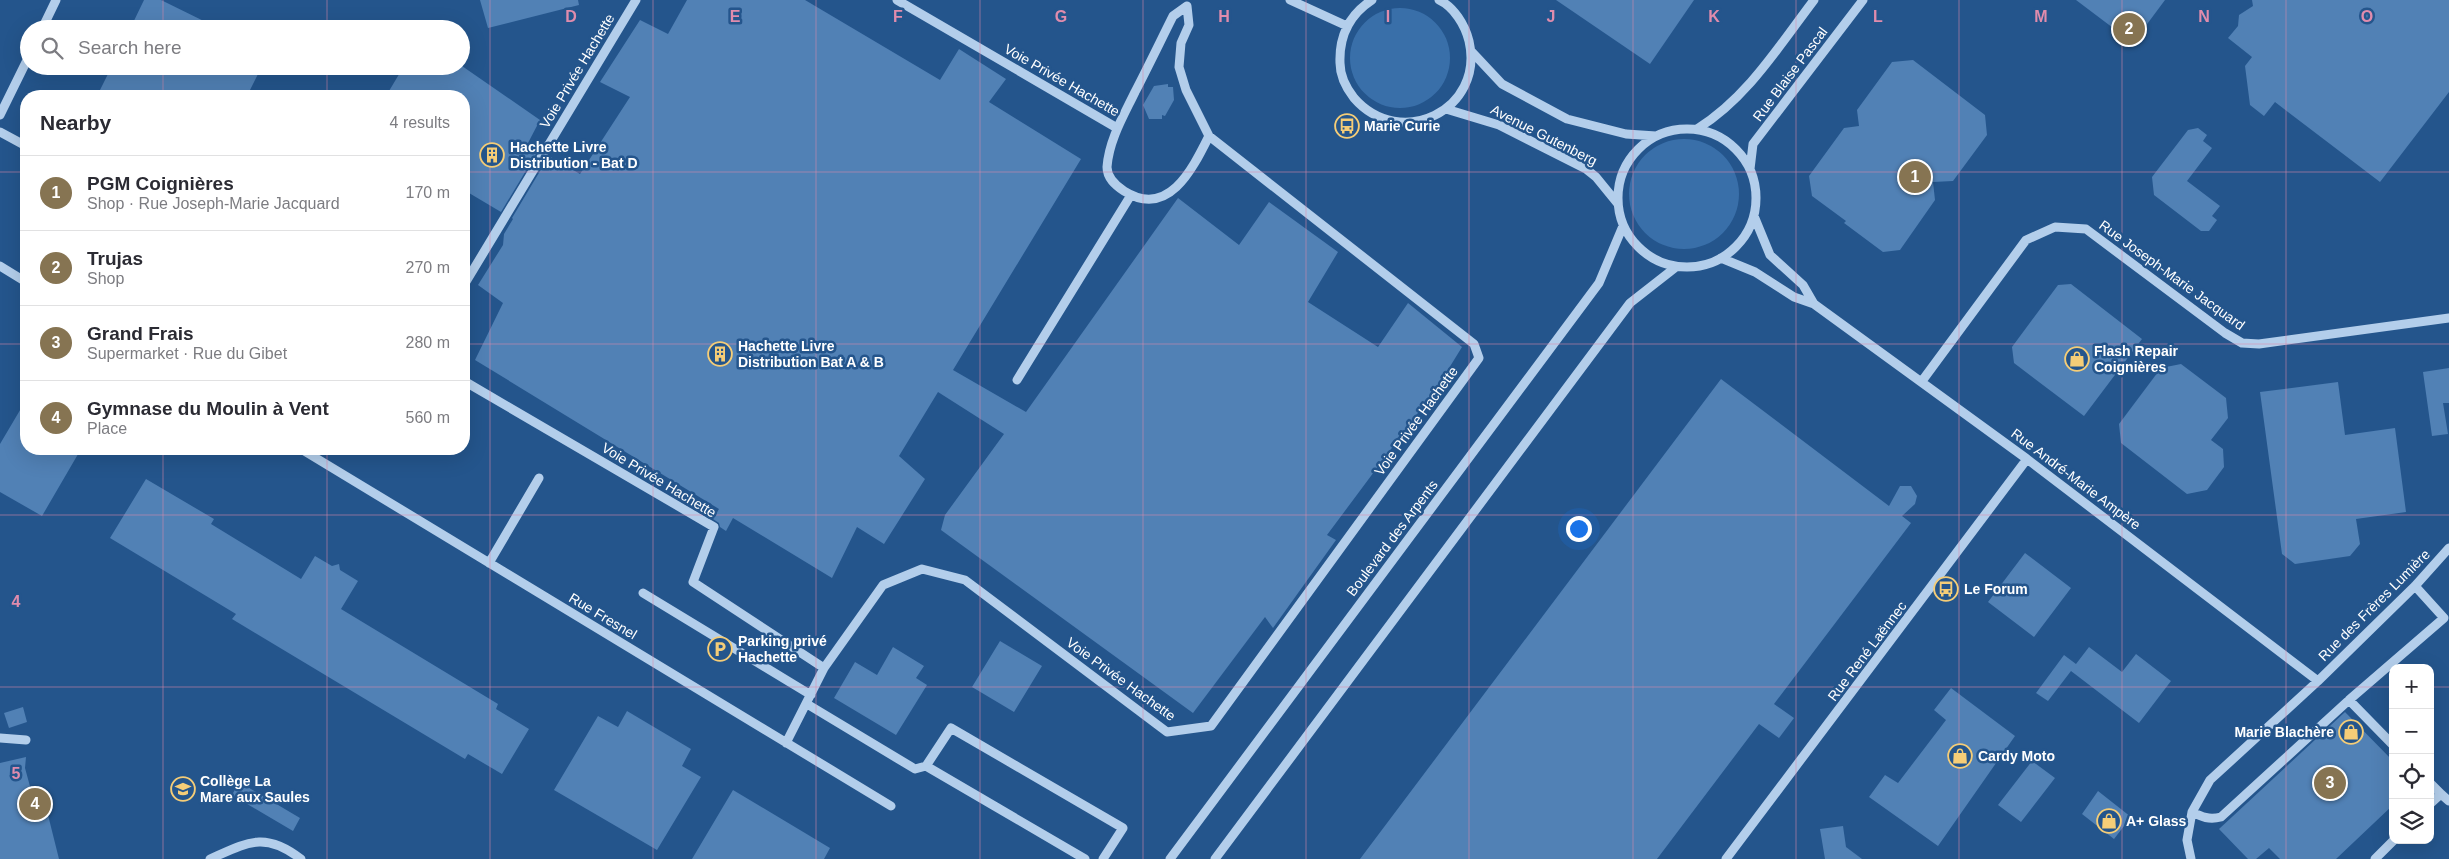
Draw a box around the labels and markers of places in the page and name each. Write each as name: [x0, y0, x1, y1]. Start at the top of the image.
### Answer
pin: 2: [2113, 10, 2145, 48]
bus stop icon: Marie Curie: [1334, 113, 1360, 139]
place label: Marie Curie: [1364, 118, 1440, 134]
place label: Hachette Livre Distribution - Bat D: [510, 139, 638, 171]
building icon: Hachette Livre Distribution - Bat D: [479, 142, 505, 168]
pin: 1: [1899, 158, 1931, 196]
place label: Hachette Livre Distribution Bat A & B: [738, 338, 884, 370]
building icon: Hachette Livre Distribution Bat A & B: [707, 341, 733, 367]
place label: Flash Repair Coignières: [2094, 343, 2179, 375]
shop icon: Flash Repair Coignières: [2064, 346, 2090, 372]
bus stop icon: Le Forum: [1933, 576, 1959, 602]
place label: Le Forum: [1964, 581, 2028, 597]
place label: Parking privé Hachette: [738, 633, 827, 665]
parking icon: Parking privé Hachette: [707, 636, 733, 662]
shop icon: Marie Blachère: [2338, 719, 2364, 745]
place label: Marie Blachère: [2234, 724, 2334, 740]
shop icon: Cardy Moto: [1947, 743, 1973, 769]
place label: Cardy Moto: [1978, 748, 2055, 764]
pin: 3: [2314, 764, 2346, 802]
place label: Collège La Mare aux Saules: [200, 773, 310, 805]
school or university icon: Collège La Mare aux Saules: [170, 776, 196, 802]
pin: 4: [19, 785, 51, 823]
shop icon: A+ Glass: [2096, 808, 2122, 834]
place label: A+ Glass: [2126, 813, 2187, 829]

